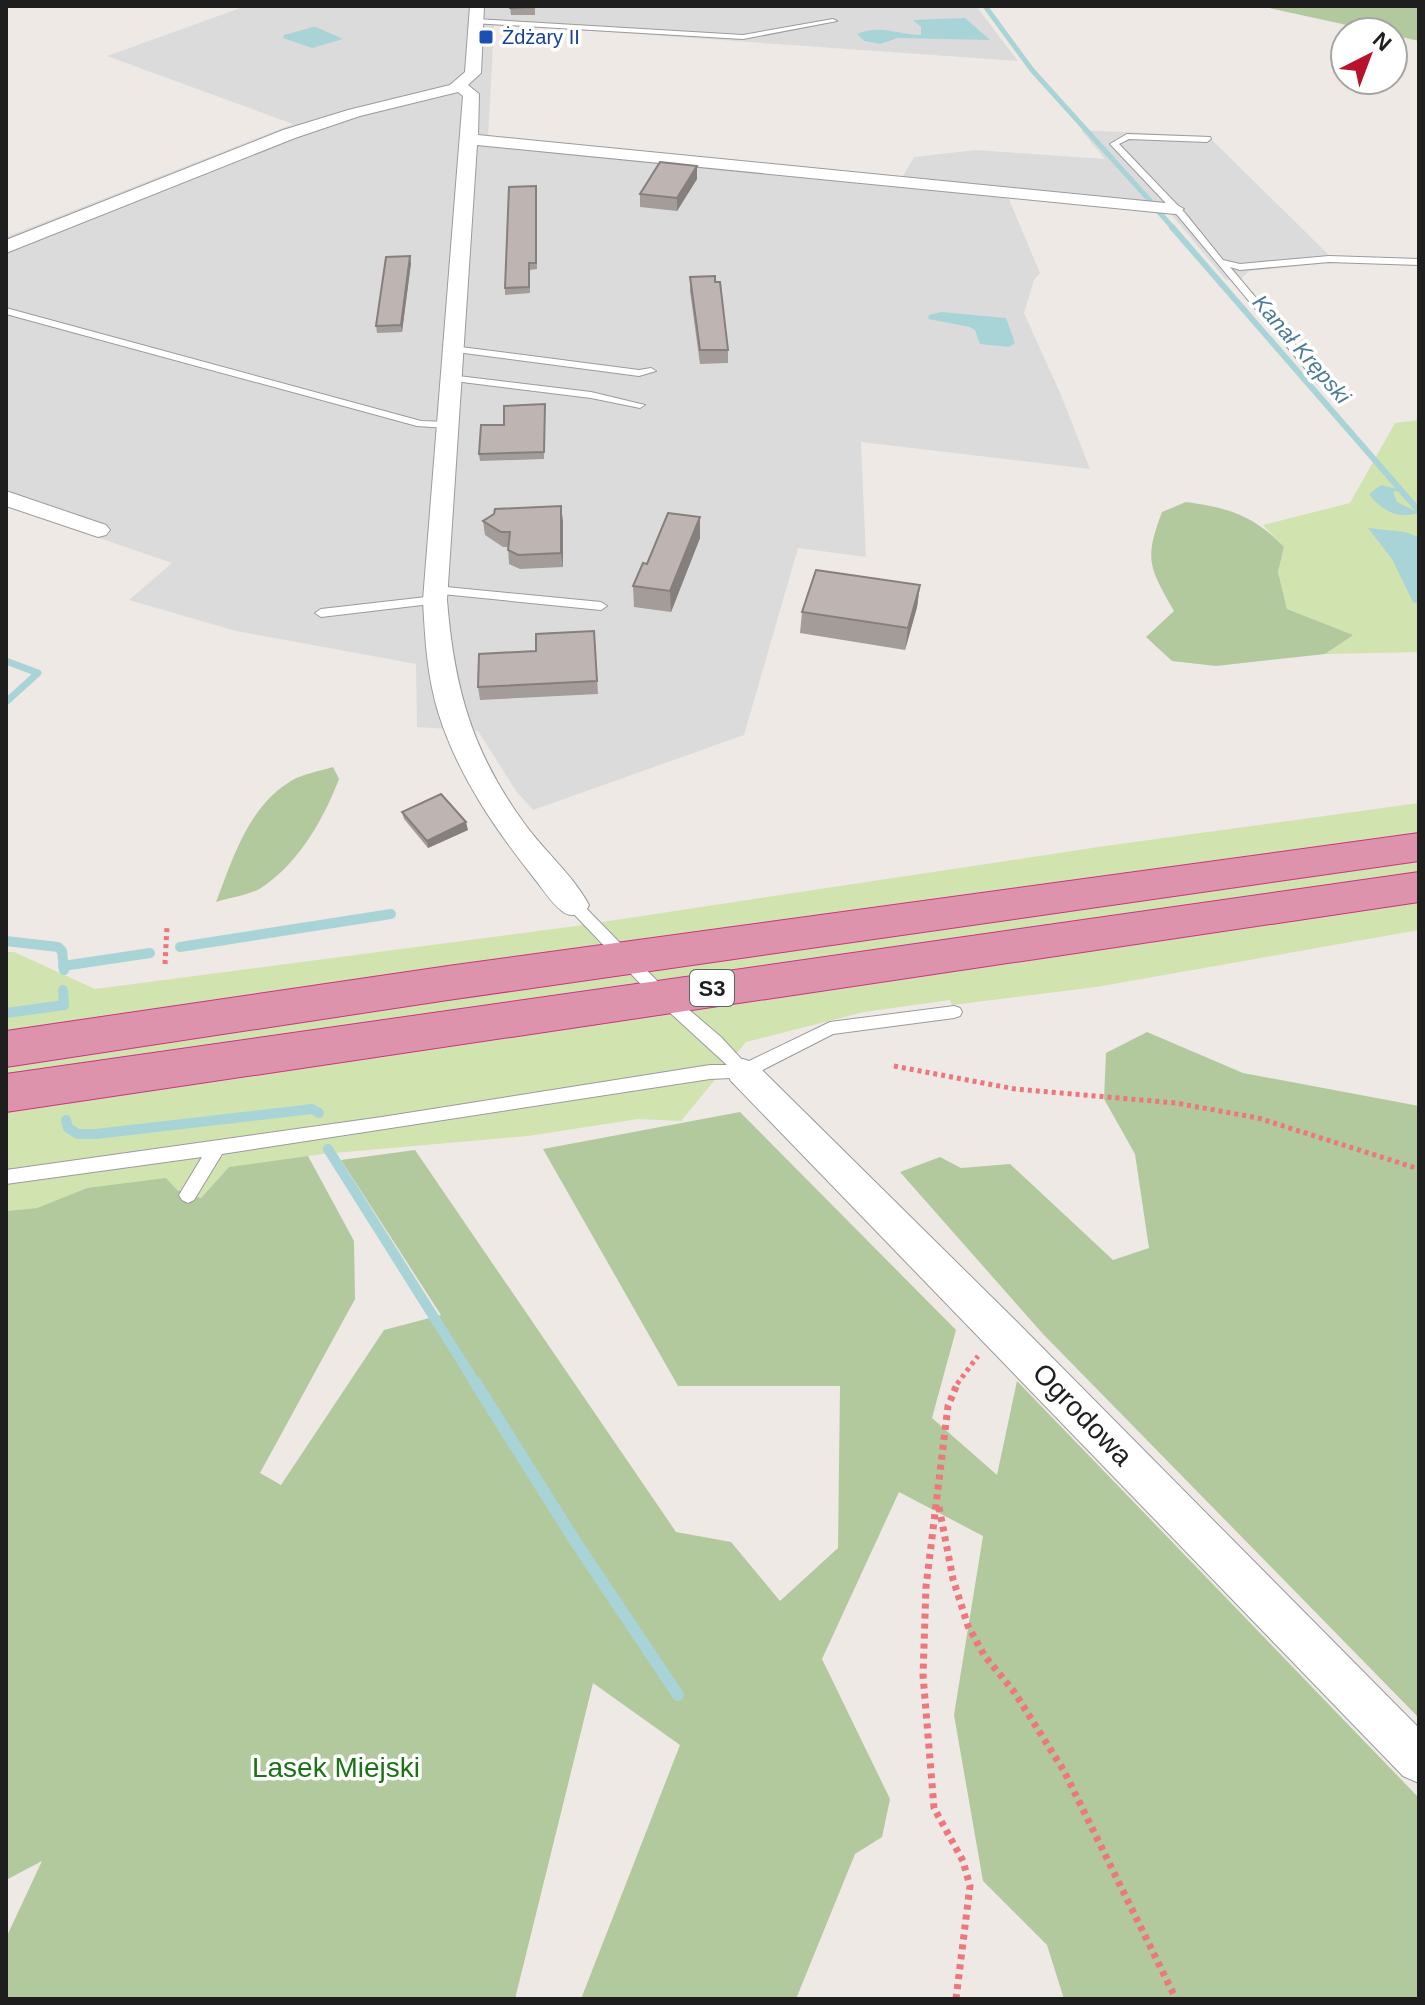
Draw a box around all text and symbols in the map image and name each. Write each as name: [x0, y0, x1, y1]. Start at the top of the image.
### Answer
north arrow: [1329, 16, 1409, 96]
place label: Żdżary II: [502, 26, 580, 48]
text: N: [1368, 27, 1396, 56]
marker: Żdżary II: [477, 28, 495, 46]
water label: Kanał Krępski: [1248, 290, 1356, 410]
road number: S3: [690, 970, 734, 1006]
street label: Ogrodowa: [1027, 1357, 1139, 1472]
park label: Lasek Miejski: [252, 1752, 420, 1783]

